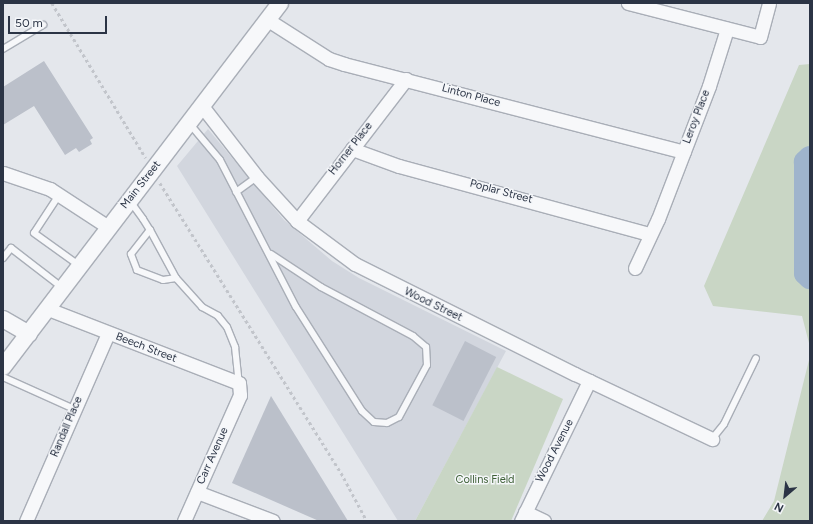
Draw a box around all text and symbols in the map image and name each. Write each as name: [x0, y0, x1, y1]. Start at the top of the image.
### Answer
scale bar: [10, 8, 109, 34]
text: 50 m: [15, 16, 43, 30]
street label: Linton Place: [440, 82, 502, 110]
street label: Leroy Place: [681, 88, 713, 146]
street label: Horner Place: [326, 120, 376, 178]
street label: Main Street: [118, 158, 164, 212]
street label: Poplar Street: [468, 177, 534, 207]
street label: Wood Street: [402, 285, 464, 325]
street label: Beech Street: [114, 330, 178, 366]
street label: Randall Place: [48, 395, 86, 459]
street label: Wood Avenue: [533, 417, 577, 485]
street label: Carr Avenue: [195, 426, 231, 486]
park label: Collins Field: [455, 473, 515, 487]
north arrow: [765, 476, 805, 516]
text: N: [772, 499, 786, 515]

